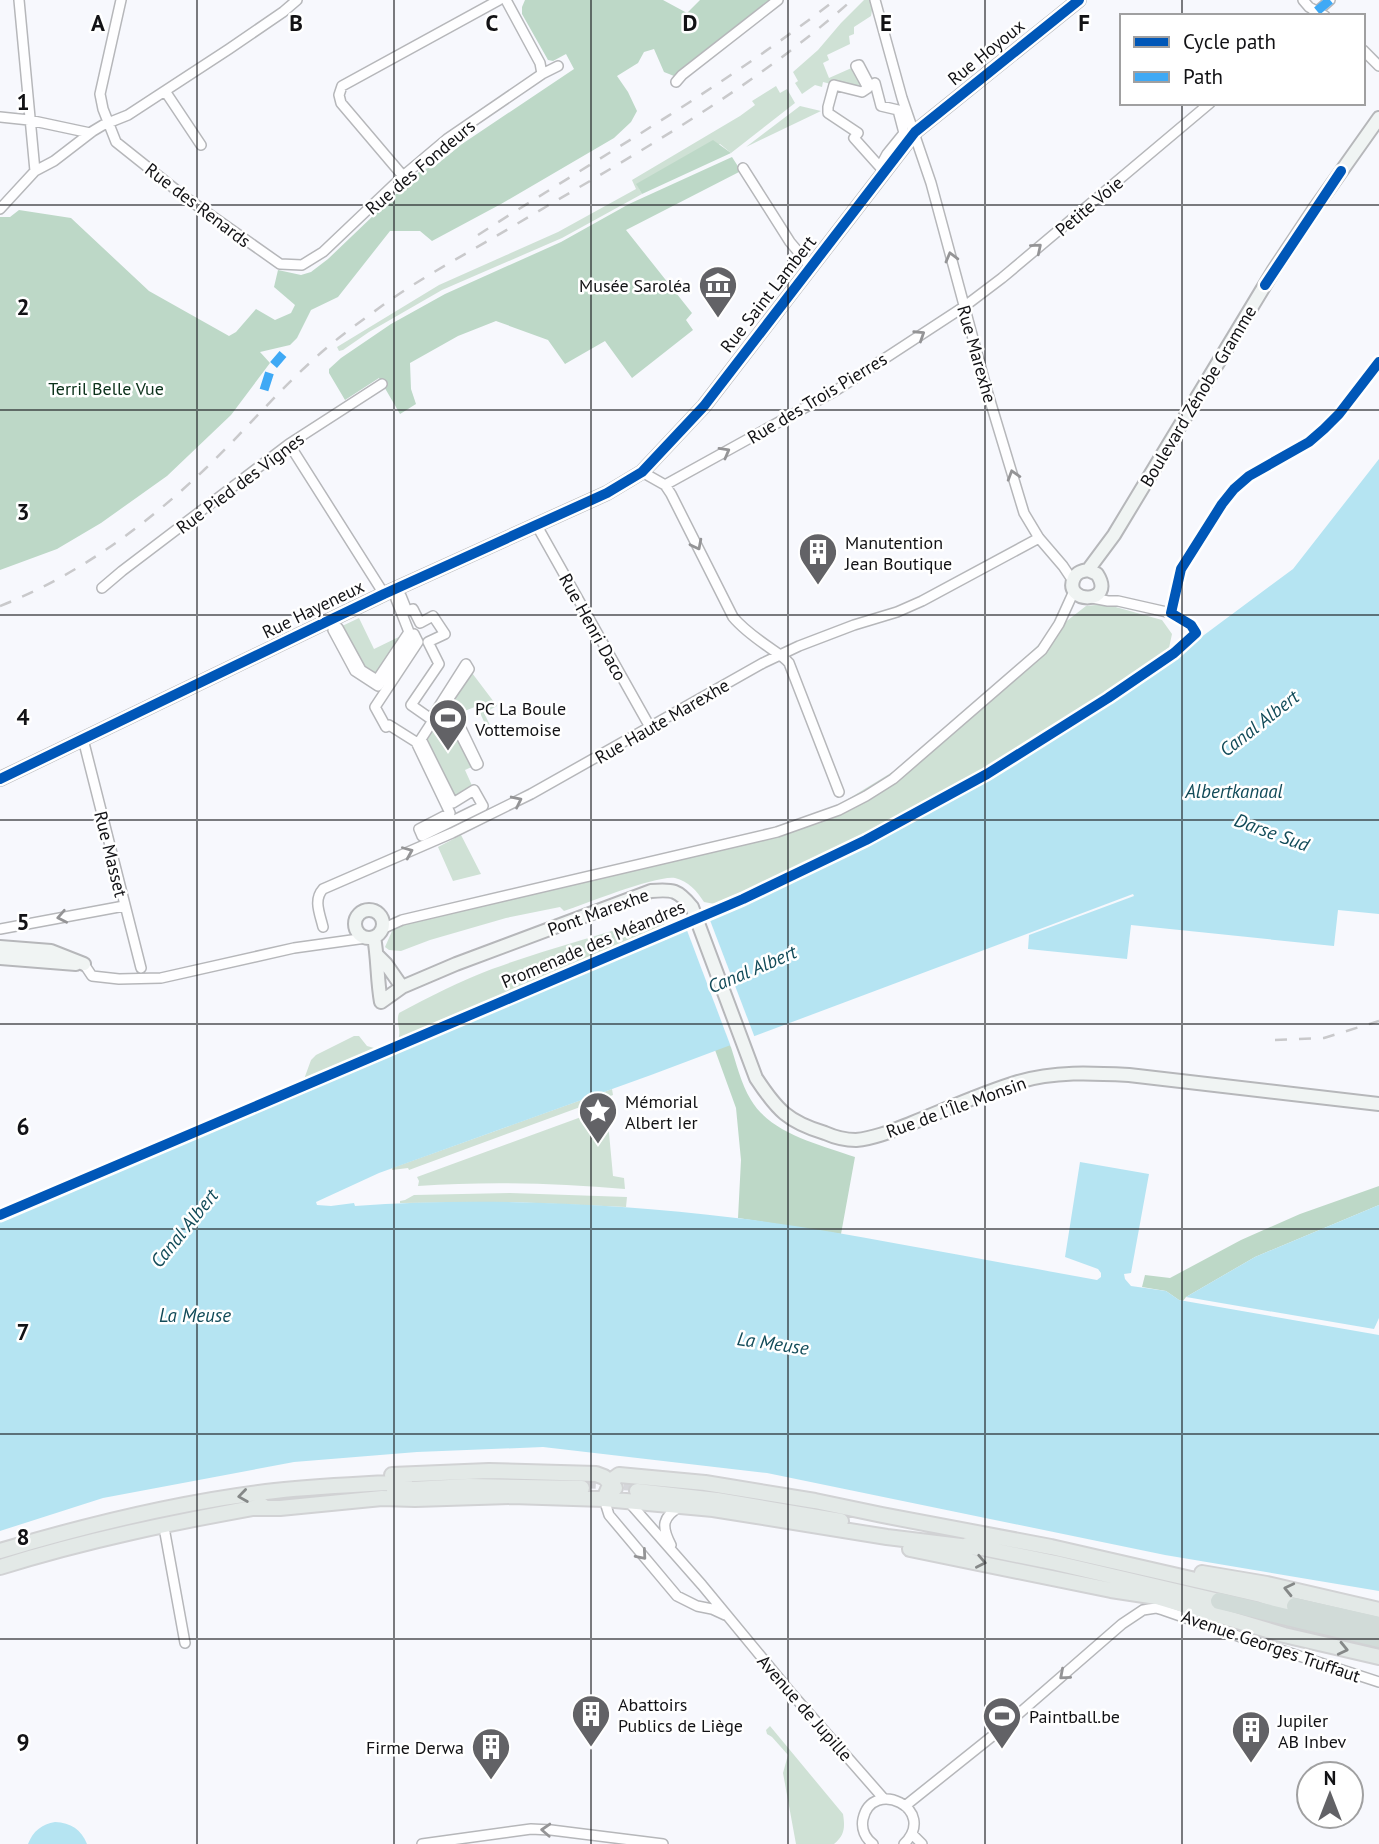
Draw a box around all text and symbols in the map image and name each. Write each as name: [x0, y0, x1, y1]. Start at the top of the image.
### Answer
text: A: [91, 8, 105, 37]
text: B: [289, 8, 303, 37]
text: C: [486, 8, 499, 37]
text: D: [683, 8, 697, 37]
text: E: [880, 8, 892, 37]
text: F: [1078, 8, 1090, 37]
street label: Rue Hoyoux: [943, 14, 1029, 90]
legend: [1120, 14, 1365, 105]
text: Cycle path: [1183, 28, 1276, 55]
text: Path: [1183, 63, 1223, 90]
text: 1: [16, 87, 30, 116]
street label: Rue des Fondeurs: [360, 114, 480, 220]
street label: Rue des Renards: [141, 158, 255, 252]
street label: Petite Voie: [1050, 171, 1128, 241]
street label: Rue Saint Lambert: [715, 231, 821, 357]
one-way arrow: [1030, 244, 1042, 257]
one-way arrow: [944, 251, 959, 263]
museum icon: Musée Saroléa: [697, 264, 739, 319]
place label: Musée Saroléa: [579, 274, 691, 297]
text: 2: [16, 292, 30, 321]
street label: Boulevard Zénobe Gramme: [1135, 301, 1261, 491]
street label: Rue Marexhe: [952, 303, 1002, 405]
one-way arrow: [912, 331, 925, 343]
street label: Rue des Trois Pierres: [743, 347, 891, 449]
park label: Terril Belle Vue: [48, 377, 164, 400]
street label: Rue Pied des Vignes: [171, 427, 309, 539]
one-way arrow: [718, 447, 730, 460]
one-way arrow: [1006, 470, 1021, 482]
text: 3: [16, 497, 30, 526]
building icon: Manutention Jean Boutique: [797, 531, 839, 586]
place label: Manutention Jean Boutique: [844, 531, 952, 575]
one-way arrow: [688, 538, 702, 550]
street label: Rue Henri Daco: [554, 569, 632, 685]
street label: Rue Hayeneux: [258, 574, 368, 644]
street label: Rue Haute Marexhe: [591, 673, 733, 769]
water label: Canal Albert: [1214, 684, 1304, 761]
sports icon: PC La Boule Vottemoise: [427, 697, 469, 752]
place label: PC La Boule Vottemoise: [474, 697, 566, 741]
text: 4: [16, 702, 30, 731]
water label: Albertkanaal: [1184, 779, 1283, 803]
one-way arrow: [510, 796, 522, 810]
water label: Darse Sud: [1231, 807, 1314, 857]
street label: Rue Masset: [89, 809, 133, 899]
one-way arrow: [401, 846, 414, 860]
street label: Pont Marexhe: [544, 883, 652, 941]
street label: Promenade des Méandres: [498, 895, 688, 993]
text: 5: [16, 907, 30, 936]
one-way arrow: [56, 909, 68, 924]
water label: Canal Albert: [704, 939, 801, 998]
street label: Rue de l'Île Monsin: [883, 1071, 1029, 1143]
place icon: Mémorial Albert Ier: [577, 1090, 619, 1145]
place label: Mémorial Albert Ier: [625, 1090, 699, 1134]
text: 6: [16, 1112, 30, 1141]
water label: Canal Albert: [145, 1183, 224, 1272]
water label: La Meuse: [159, 1303, 231, 1327]
text: 7: [16, 1317, 30, 1346]
water label: La Meuse: [736, 1326, 811, 1360]
one-way arrow: [237, 1488, 249, 1503]
text: 8: [16, 1522, 30, 1551]
one-way arrow: [634, 1546, 646, 1559]
one-way arrow: [975, 1554, 987, 1569]
one-way arrow: [1283, 1582, 1295, 1597]
street label: Avenue Georges Truffaut: [1179, 1605, 1363, 1687]
one-way arrow: [1337, 1641, 1349, 1655]
street label: Avenue de Jupille: [752, 1650, 858, 1766]
one-way arrow: [1059, 1667, 1072, 1679]
building icon: Abattoirs Publics de Liège: [570, 1693, 612, 1748]
place label: Abattoirs Publics de Liège: [618, 1693, 743, 1737]
sports icon: Paintball.be: [981, 1695, 1023, 1750]
place label: Paintball.be: [1029, 1705, 1120, 1728]
building icon: Jupiler AB Inbev: [1230, 1709, 1272, 1764]
place label: Jupiler AB Inbev: [1277, 1709, 1346, 1753]
building icon: Firme Derwa: [470, 1726, 512, 1781]
text: 9: [16, 1727, 30, 1756]
place label: Firme Derwa: [366, 1736, 464, 1759]
north arrow: [1295, 1760, 1365, 1830]
text: N: [1324, 1766, 1336, 1790]
one-way arrow: [541, 1823, 552, 1838]

